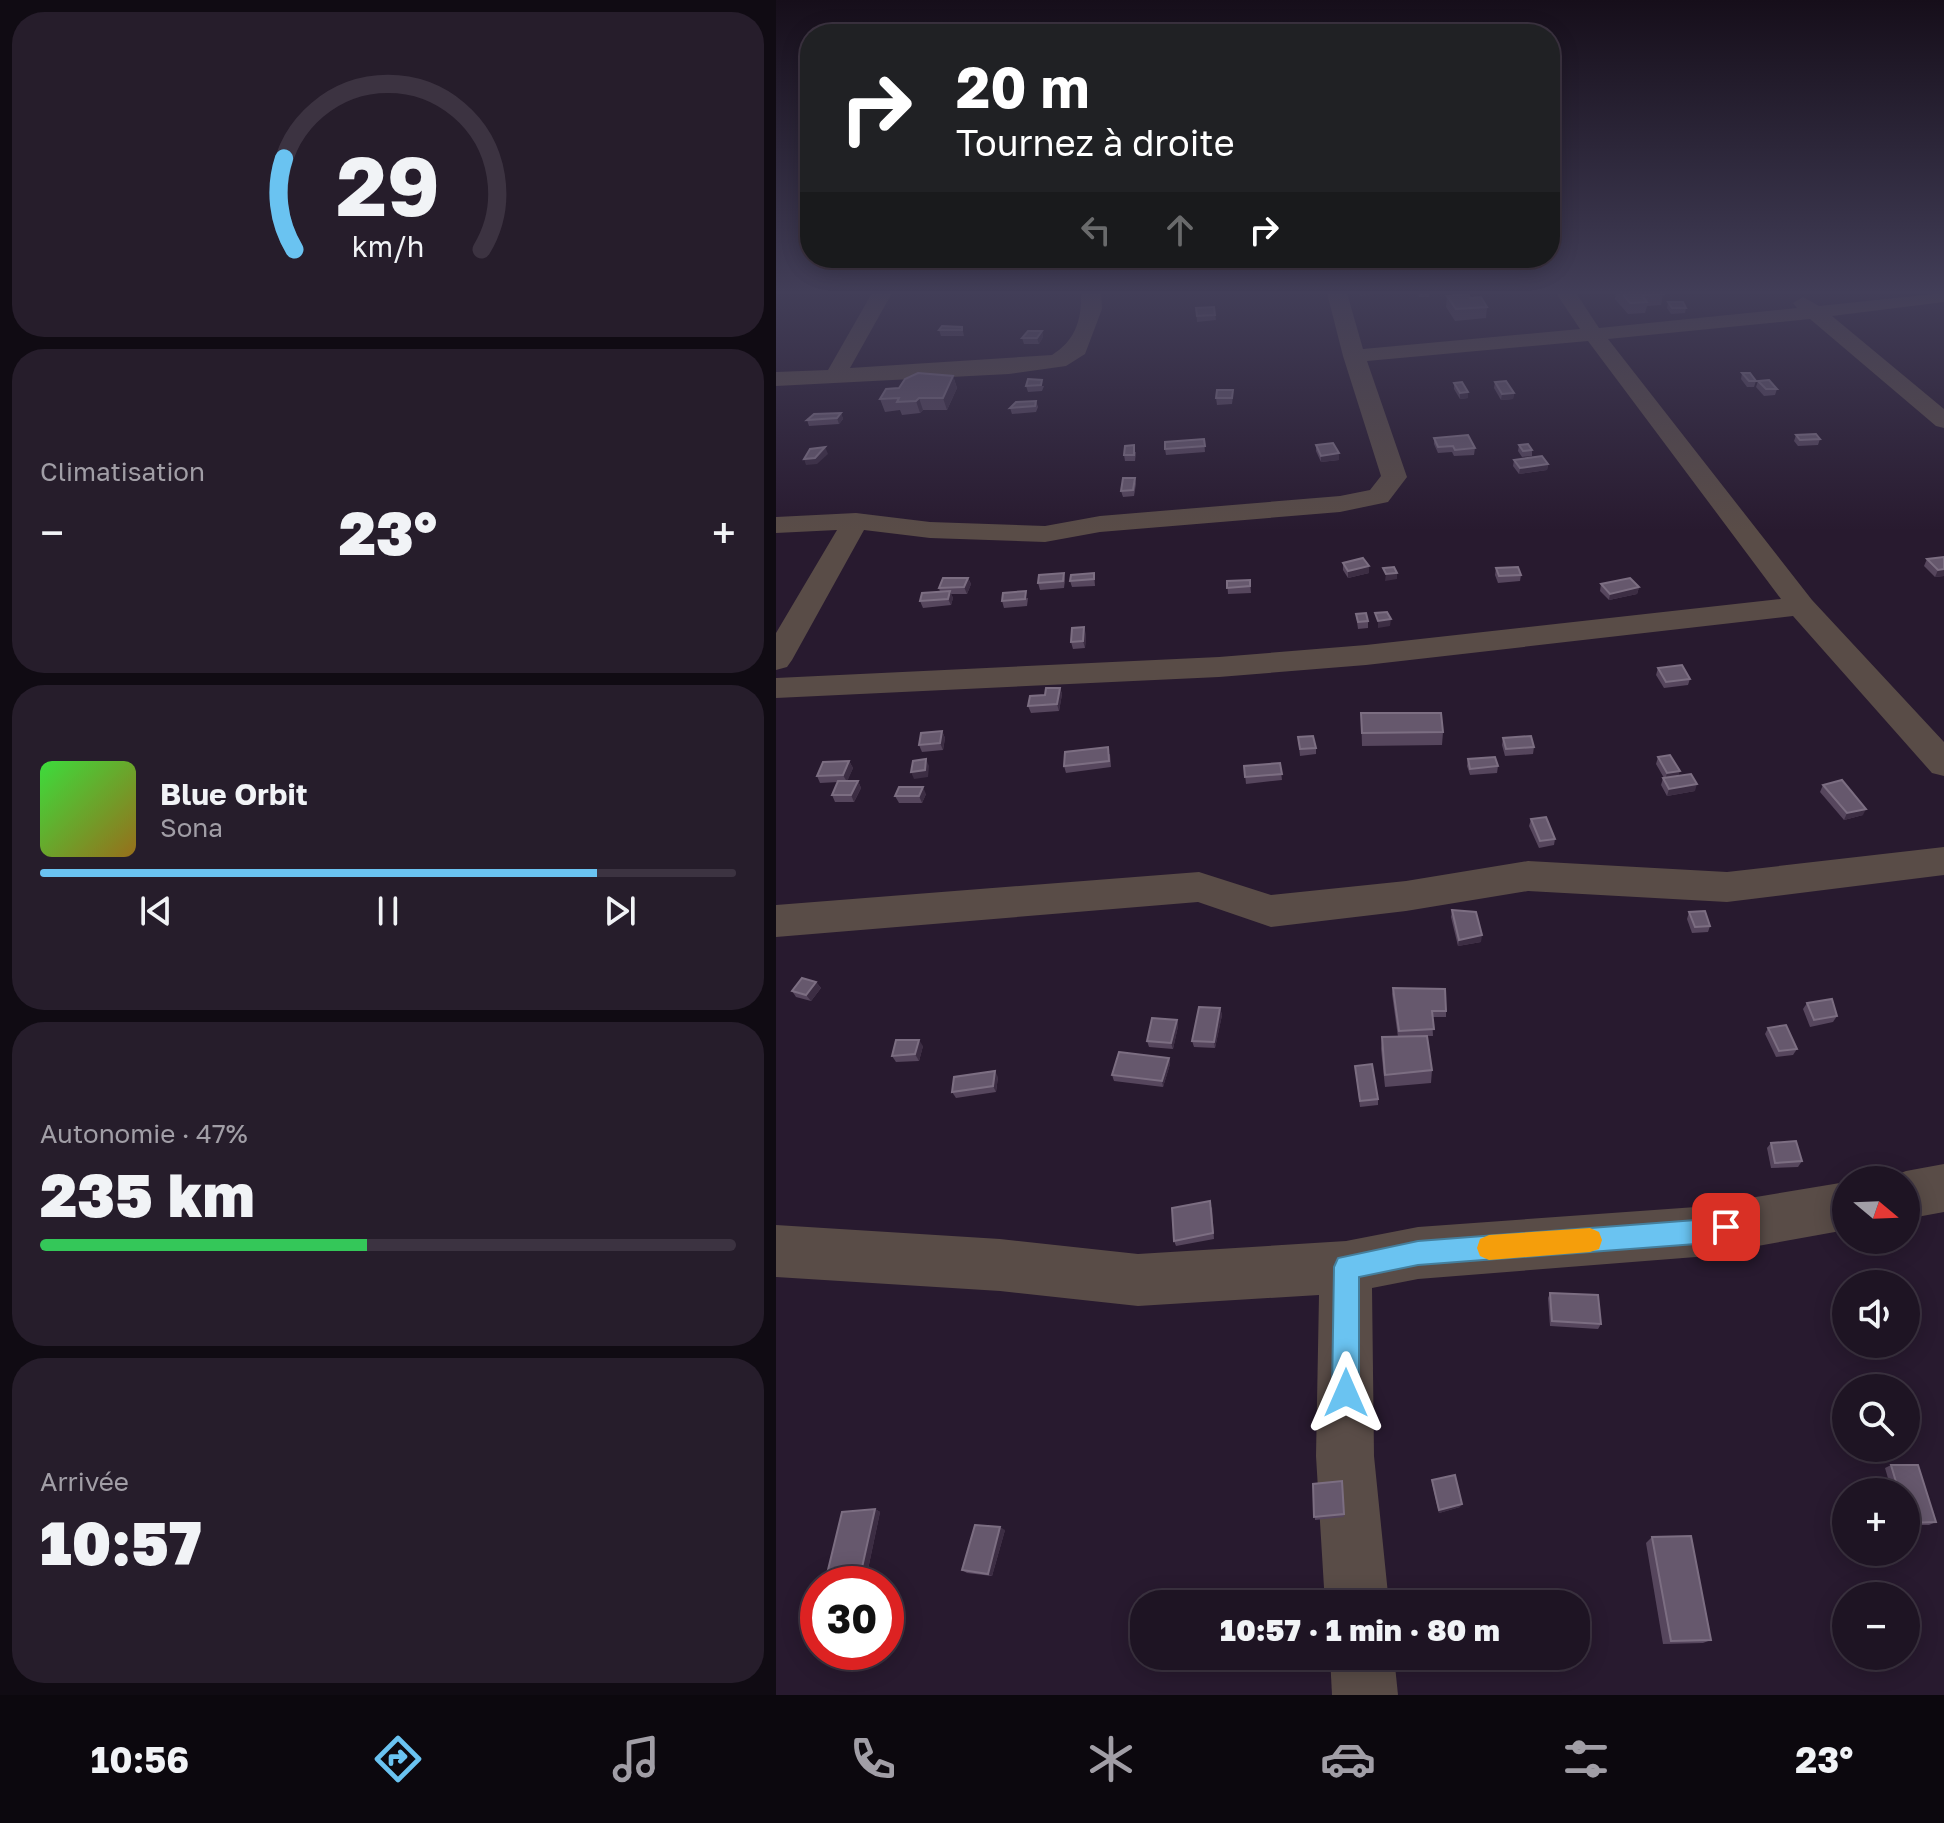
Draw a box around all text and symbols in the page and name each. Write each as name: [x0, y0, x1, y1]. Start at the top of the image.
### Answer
text: 20 m: [956, 53, 1090, 120]
icon: right: [824, 56, 928, 160]
text: Tournez à droite: [956, 121, 1235, 164]
text: 29: [336, 134, 440, 234]
icon: left: [1074, 208, 1118, 252]
icon: ahead: [1158, 208, 1202, 252]
icon: right: [1242, 208, 1286, 252]
text: km/h: [352, 229, 424, 263]
text: Climatisation: [40, 456, 205, 487]
text: 23°: [339, 496, 437, 568]
text: −: [40, 506, 64, 559]
text: +: [712, 506, 736, 559]
text: Blue Orbit: [160, 776, 308, 812]
text: Sona: [160, 812, 223, 843]
icon: previous: [134, 889, 178, 933]
icon: pause: [366, 889, 410, 933]
icon: next: [598, 889, 642, 933]
text: Autonomie · 47%: [40, 1118, 248, 1149]
text: 235 km: [40, 1158, 255, 1230]
north arrow: [1832, 1166, 1920, 1254]
map controls: [1832, 1166, 1920, 1670]
pin: [1692, 1193, 1760, 1261]
icon: arrive: [1704, 1205, 1748, 1249]
button: sound: [1832, 1270, 1920, 1358]
position arrow: [1304, 1351, 1388, 1435]
button: search: [1832, 1374, 1920, 1462]
text: Arrivée: [40, 1466, 129, 1497]
button: +: [1832, 1478, 1920, 1566]
text: 10:57: [40, 1506, 202, 1578]
speed limit sign: 30: [800, 1566, 904, 1670]
button: −: [1832, 1582, 1920, 1670]
text: 10:57 · 1 min · 80 m: [1220, 1612, 1500, 1648]
icon: directions: [370, 1731, 426, 1787]
icon: music: [608, 1731, 664, 1787]
icon: phone: [845, 1731, 901, 1787]
icon: climate: [1083, 1731, 1139, 1787]
icon: car: [1320, 1731, 1376, 1787]
icon: filters: [1558, 1731, 1614, 1787]
text: 10:56: [91, 1738, 189, 1781]
text: 23°: [1795, 1738, 1853, 1781]

